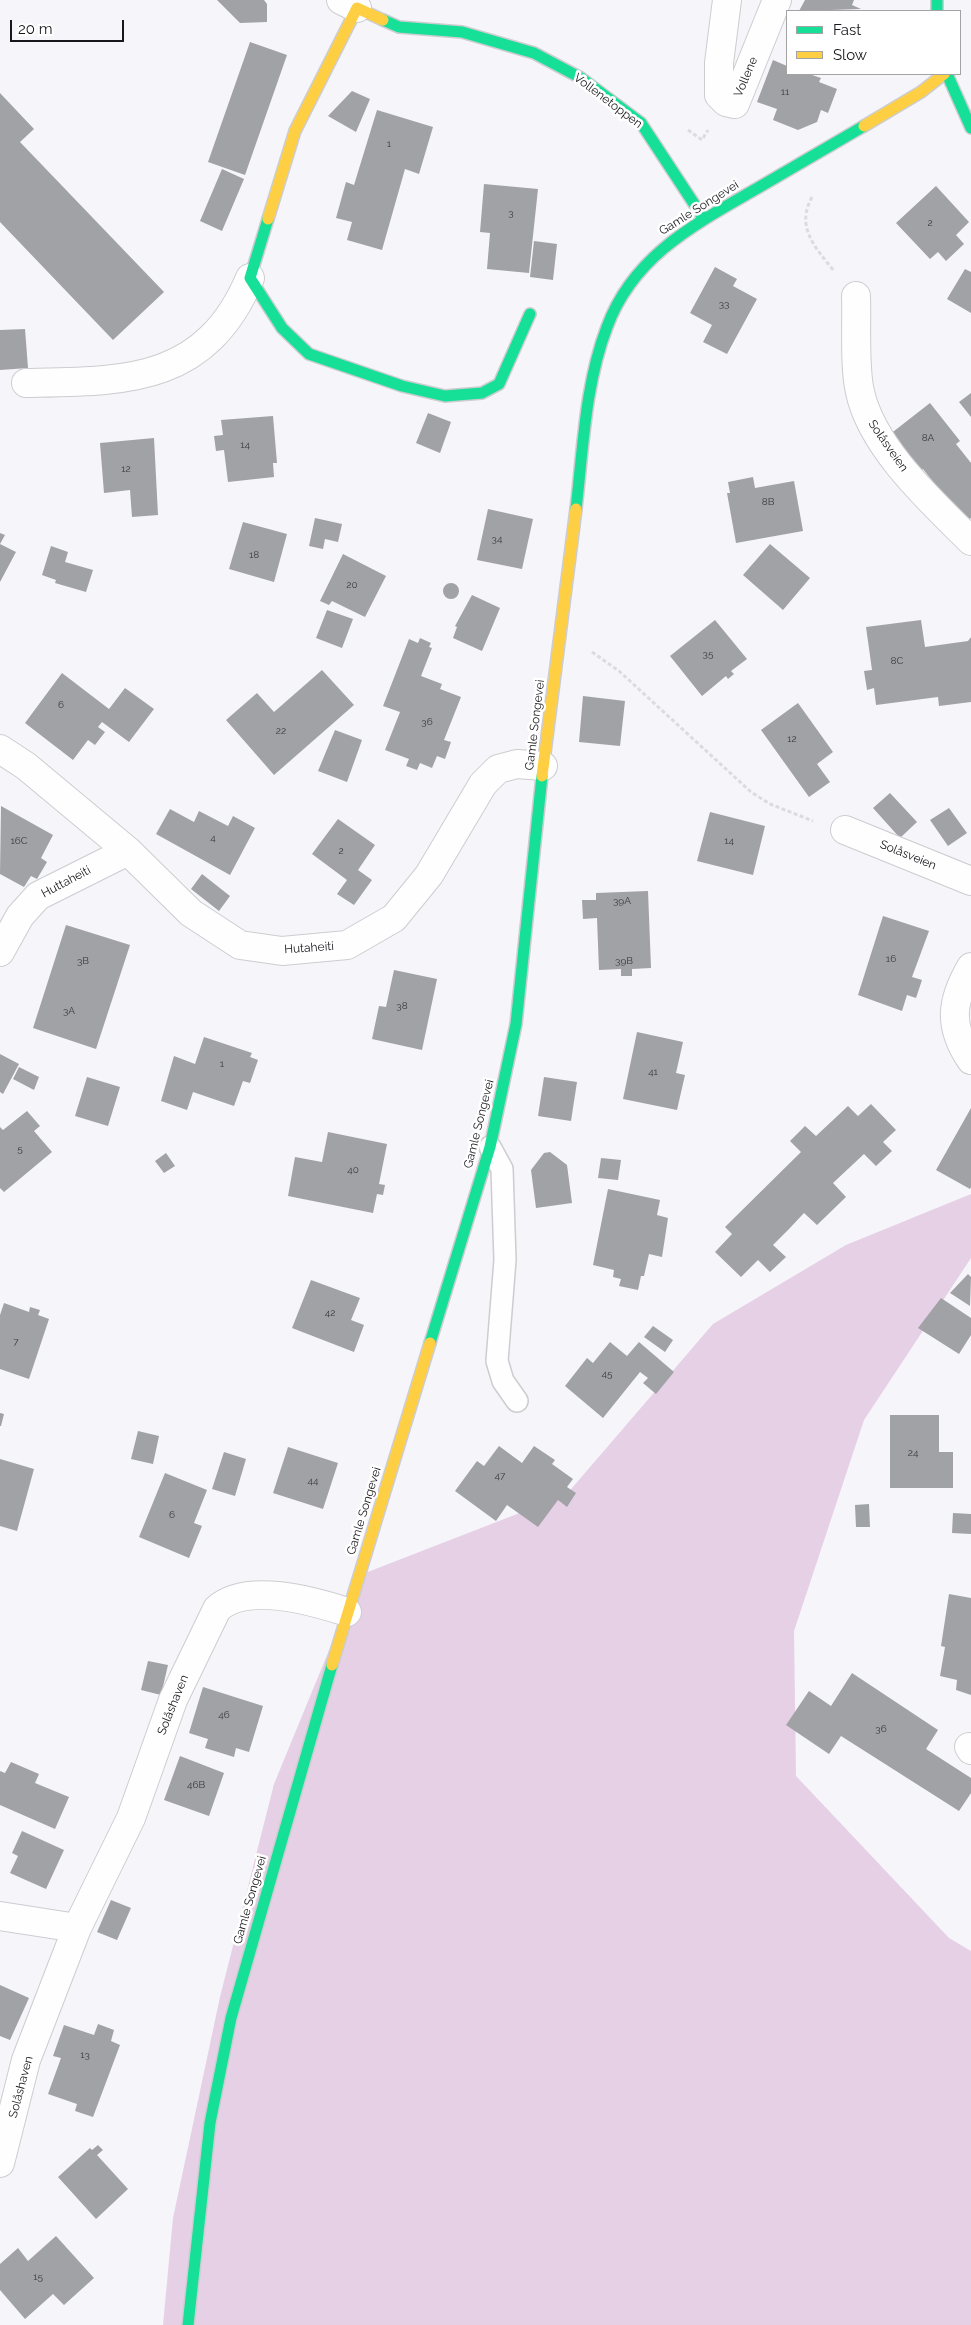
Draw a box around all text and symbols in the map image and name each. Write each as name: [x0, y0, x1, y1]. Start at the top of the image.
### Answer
scale bar: [12, 10, 126, 42]
legend: [786, 10, 961, 75]
text: 20 m: [18, 20, 53, 38]
text: Fast: [833, 21, 861, 39]
text: Slow: [833, 46, 867, 64]
street label: Vollene: [731, 55, 761, 99]
street label: Vollenetoppen: [571, 71, 645, 131]
house number: 11: [781, 86, 789, 98]
house number: 1: [387, 138, 391, 150]
street label: Gamle Songevei: [657, 178, 741, 238]
house number: 3: [508, 207, 514, 219]
house number: 2: [927, 217, 933, 229]
house number: 33: [719, 298, 729, 310]
street label: Solåsveien: [865, 417, 911, 475]
house number: 8A: [922, 432, 934, 444]
house number: 14: [240, 439, 250, 451]
house number: 12: [121, 463, 131, 475]
house number: 8B: [762, 496, 774, 508]
house number: 34: [492, 533, 502, 545]
house number: 18: [249, 549, 259, 561]
house number: 20: [346, 579, 358, 591]
house number: 35: [703, 648, 713, 660]
house number: 8C: [891, 655, 903, 667]
street label: Gamle Songevei: [522, 679, 548, 771]
house number: 6: [58, 699, 64, 711]
house number: 36: [421, 716, 433, 728]
house number: 22: [276, 725, 286, 737]
house number: 12: [787, 733, 797, 745]
house number: 4: [210, 832, 216, 844]
house number: 16C: [10, 835, 28, 847]
house number: 14: [724, 835, 734, 847]
street label: Solåsveien: [878, 837, 938, 873]
house number: 2: [338, 845, 344, 857]
street label: Huttaheiti: [39, 863, 93, 901]
house number: 39A: [613, 895, 631, 907]
street label: Hutaheiti: [284, 939, 334, 957]
house number: 16: [886, 953, 896, 965]
house number: 3B: [77, 955, 89, 967]
house number: 39B: [615, 955, 633, 967]
house number: 38: [396, 1000, 408, 1012]
house number: 3A: [63, 1005, 75, 1017]
house number: 1: [220, 1058, 224, 1070]
house number: 41: [648, 1066, 658, 1078]
street label: Gamle Songevei: [461, 1078, 497, 1170]
house number: 5: [17, 1143, 23, 1155]
house number: 40: [347, 1164, 359, 1176]
house number: 42: [325, 1307, 335, 1319]
house number: 7: [13, 1336, 19, 1348]
house number: 45: [602, 1368, 612, 1380]
house number: 24: [908, 1447, 918, 1459]
street label: Gamle Songevei: [344, 1465, 384, 1557]
house number: 47: [495, 1470, 505, 1482]
house number: 44: [308, 1475, 318, 1487]
house number: 6: [169, 1509, 175, 1521]
street label: Solåshaven: [154, 1673, 192, 1737]
house number: 46: [218, 1709, 230, 1721]
house number: 36: [875, 1723, 887, 1735]
house number: 46B: [187, 1779, 205, 1791]
street label: Gamle Songevei: [231, 1854, 269, 1946]
house number: 13: [80, 2049, 90, 2061]
street label: Solåshaven: [6, 2054, 36, 2120]
house number: 15: [33, 2271, 43, 2283]

